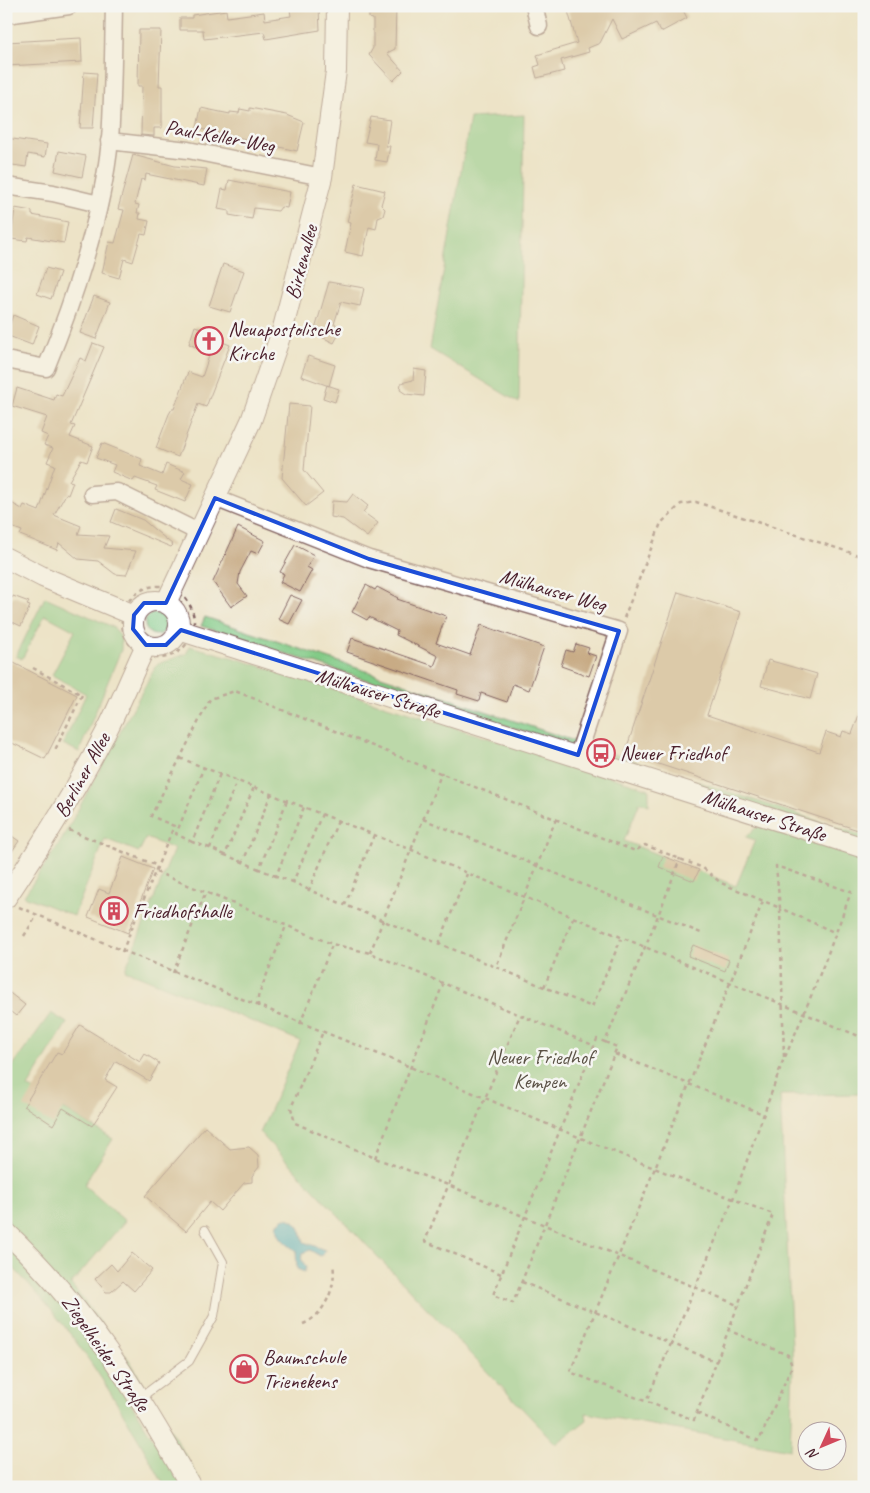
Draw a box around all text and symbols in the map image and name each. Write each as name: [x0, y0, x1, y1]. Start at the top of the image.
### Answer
street label: Paul-Keller-Weg: [163, 114, 278, 159]
street label: Birkenallee: [279, 221, 324, 302]
place label: Neuapostolische Kirche: [228, 316, 342, 366]
church icon: Neuapostolische Kirche: [194, 326, 224, 356]
street label: Mülhauser Weg: [497, 562, 611, 618]
street label: Mülhauser Straße: [313, 662, 445, 725]
street label: Berliner Allee: [48, 727, 116, 822]
bus stop icon: Neuer Friedhof: [586, 738, 616, 768]
place label: Neuer Friedhof: [620, 740, 730, 766]
street label: Mülhauser Straße: [699, 783, 831, 848]
building icon: Friedhofshalle: [99, 896, 129, 926]
place label: Friedhofshalle: [133, 898, 233, 924]
park label: Neuer Friedhof Kempen: [487, 1044, 597, 1094]
street label: Ziegelheider Straße: [56, 1290, 157, 1418]
place label: Baumschule Trienekens: [263, 1344, 348, 1394]
shop icon: Baumschule Trienekens: [229, 1354, 259, 1384]
north arrow: [798, 1420, 848, 1470]
text: N: [802, 1444, 822, 1464]

